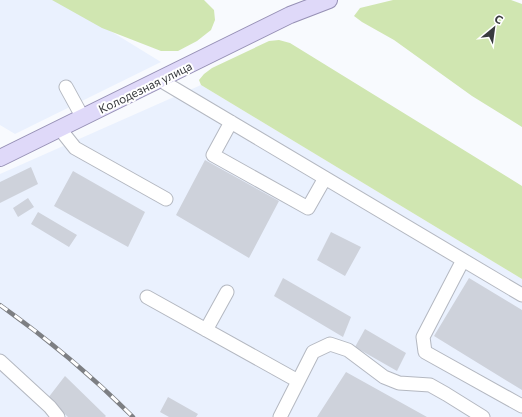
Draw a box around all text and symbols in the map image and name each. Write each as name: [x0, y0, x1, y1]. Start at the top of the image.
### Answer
north arrow: [474, 8, 514, 48]
text: С: [493, 11, 506, 27]
street label: Колодезная улица: [96, 58, 194, 116]

